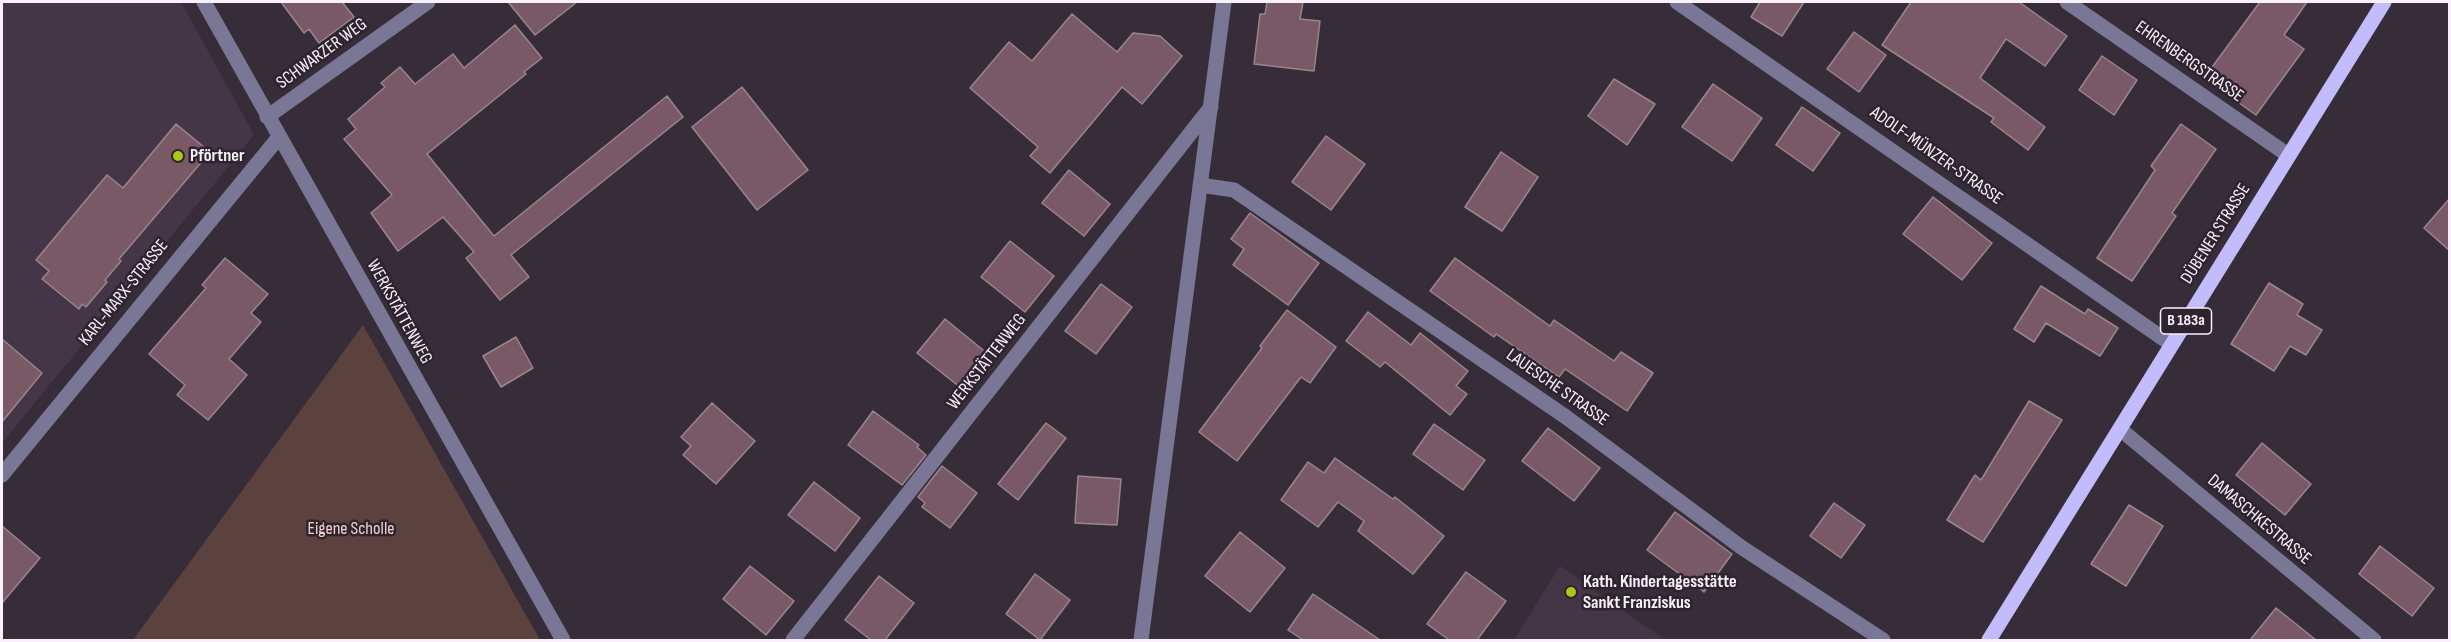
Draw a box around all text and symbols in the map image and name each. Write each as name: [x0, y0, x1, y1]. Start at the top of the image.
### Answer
street label: SCHWARZER WEG: [272, 14, 372, 94]
street label: EHRENBERGSTRASSE: [2131, 17, 2247, 107]
street label: ADOLF-MÜNZER-STRASSE: [1866, 102, 2006, 210]
place label: Pförtner: [190, 145, 245, 167]
marker: Pförtner: [171, 149, 185, 163]
street label: DÜBENER STRASSE: [2177, 180, 2255, 288]
street label: KARL-MARX-STRASSE: [75, 236, 173, 350]
street label: WERKSTÄTTENWEG: [361, 256, 437, 368]
road number: B 183a: [2160, 308, 2212, 334]
street label: WERKSTÄTTENWEG: [943, 310, 1031, 414]
street label: LAUESCHE STRASSE: [1502, 345, 1612, 431]
street label: DAMASCHKESTRASSE: [2203, 470, 2315, 570]
park label: Eigene Scholle: [308, 518, 394, 540]
place label: Kath. Kindertagesstätte Sankt Franziskus: [1583, 571, 1737, 614]
marker: Kath. Kindertagesstätte Sankt Franziskus: [1564, 585, 1578, 599]

